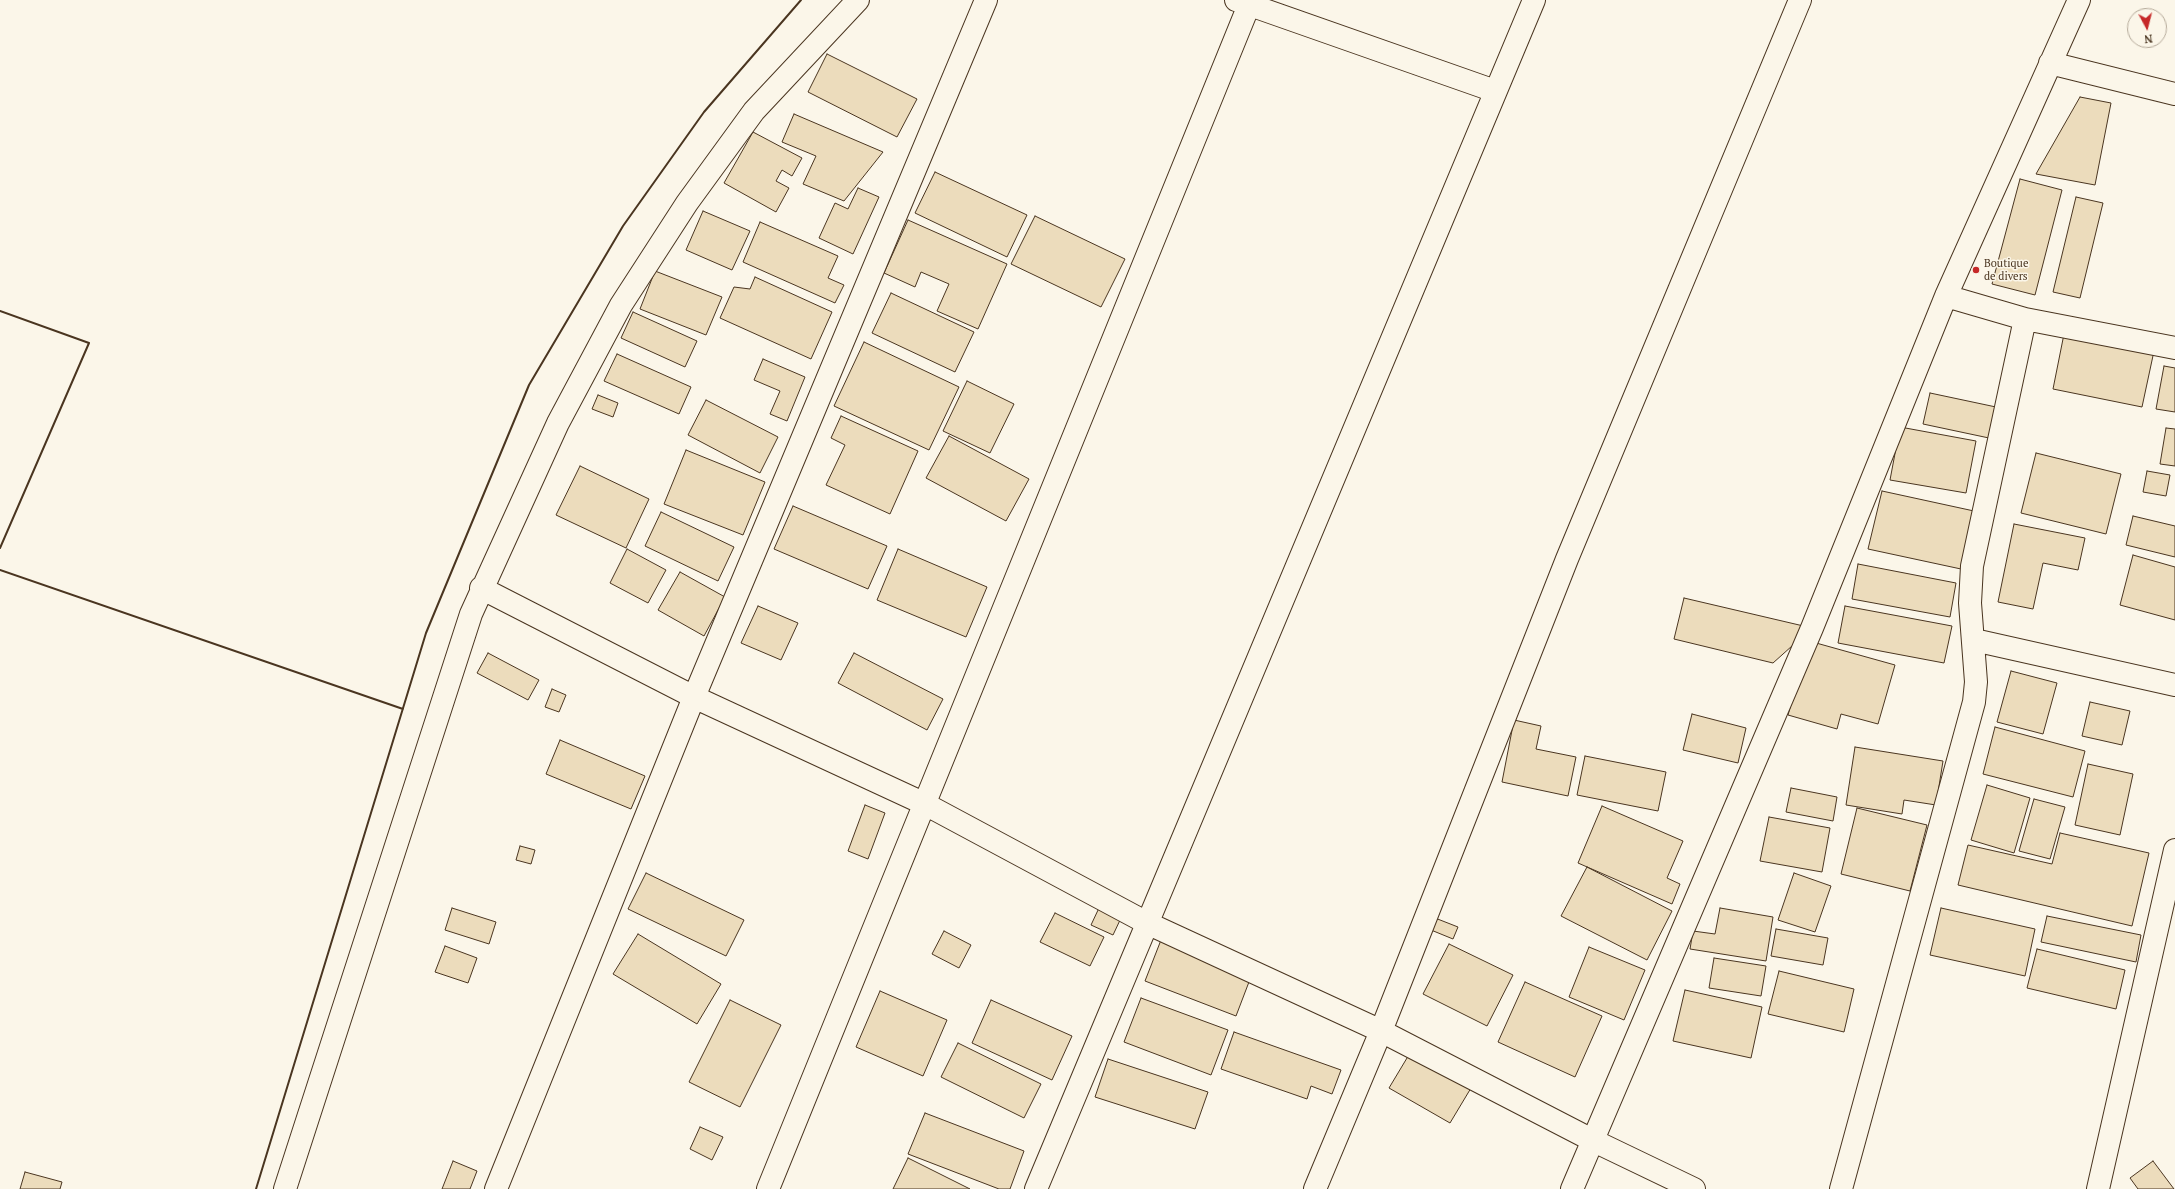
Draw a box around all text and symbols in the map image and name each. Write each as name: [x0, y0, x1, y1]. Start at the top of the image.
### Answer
north arrow: [2127, 8, 2167, 48]
text: N: [2143, 31, 2153, 46]
place label: Boutique de divers: [1984, 257, 2028, 283]
marker: Boutique de divers: [1971, 265, 1981, 275]

